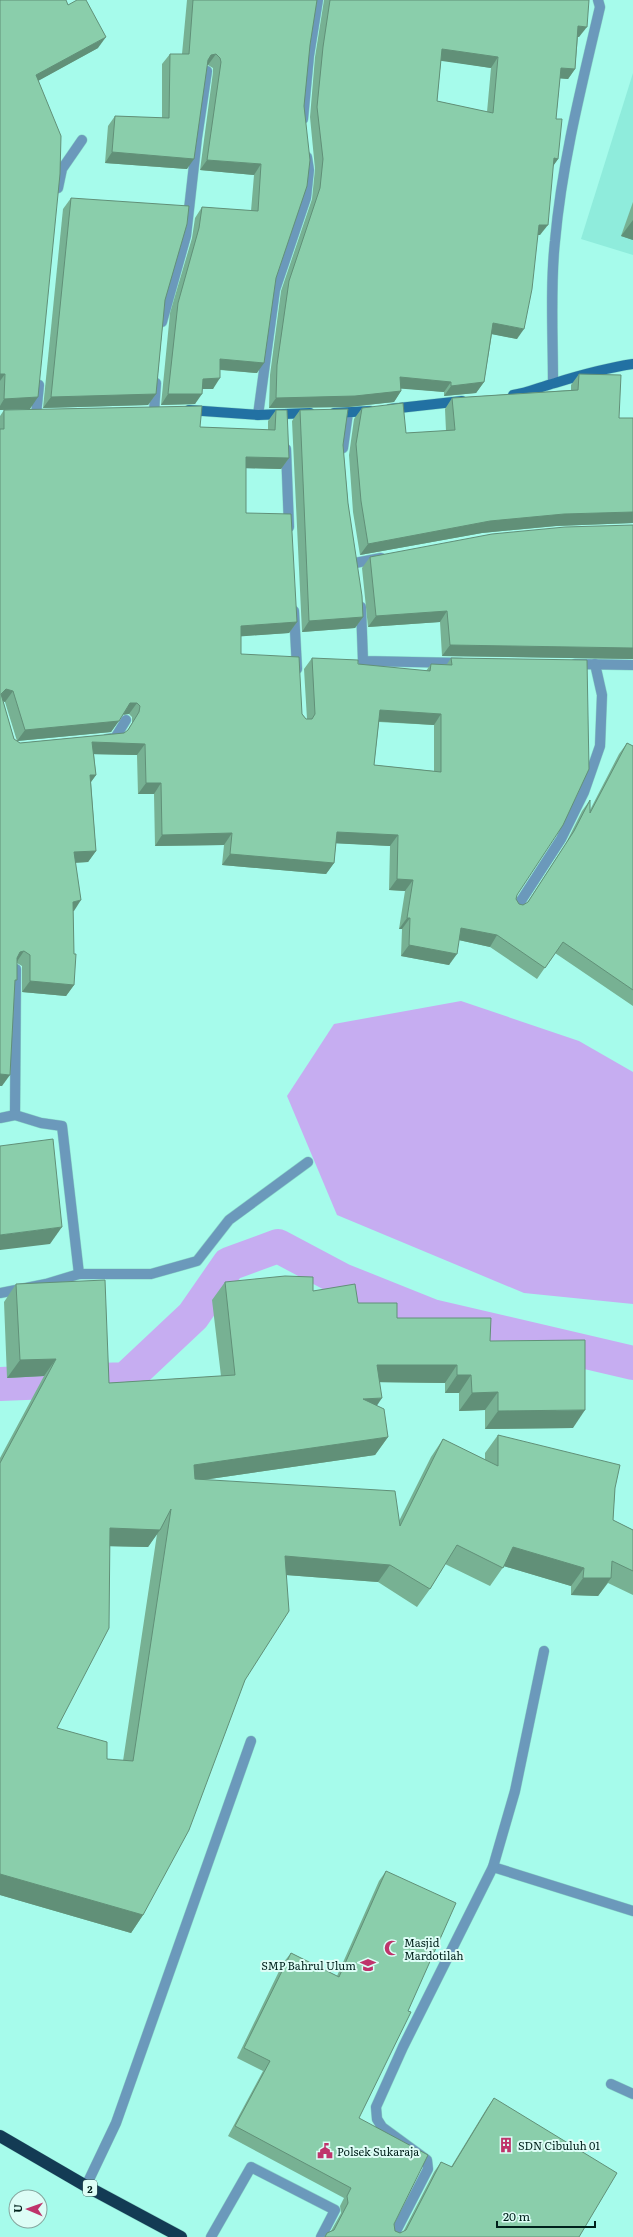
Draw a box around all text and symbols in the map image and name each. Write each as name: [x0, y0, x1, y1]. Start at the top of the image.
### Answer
place label: Masjid Mardotilah: [404, 1934, 464, 1963]
mosque icon: Masjid Mardotilah: [383, 1939, 401, 1957]
school or university icon: SMP Bahrul Ulum: [359, 1956, 377, 1974]
place label: SMP Bahrul Ulum: [261, 1957, 356, 1973]
building icon: SDN Cibuluh 01: [497, 2136, 515, 2154]
place label: SDN Cibuluh 01: [518, 2137, 600, 2153]
public building icon: Polsek Sukaraja: [316, 2142, 334, 2160]
place label: Polsek Sukaraja: [337, 2143, 419, 2159]
road number: 2: [83, 2180, 97, 2196]
north arrow: [8, 2189, 48, 2229]
scale bar: [497, 2203, 595, 2229]
text: U: [9, 2204, 25, 2213]
text: 20 m: [503, 2207, 530, 2225]

